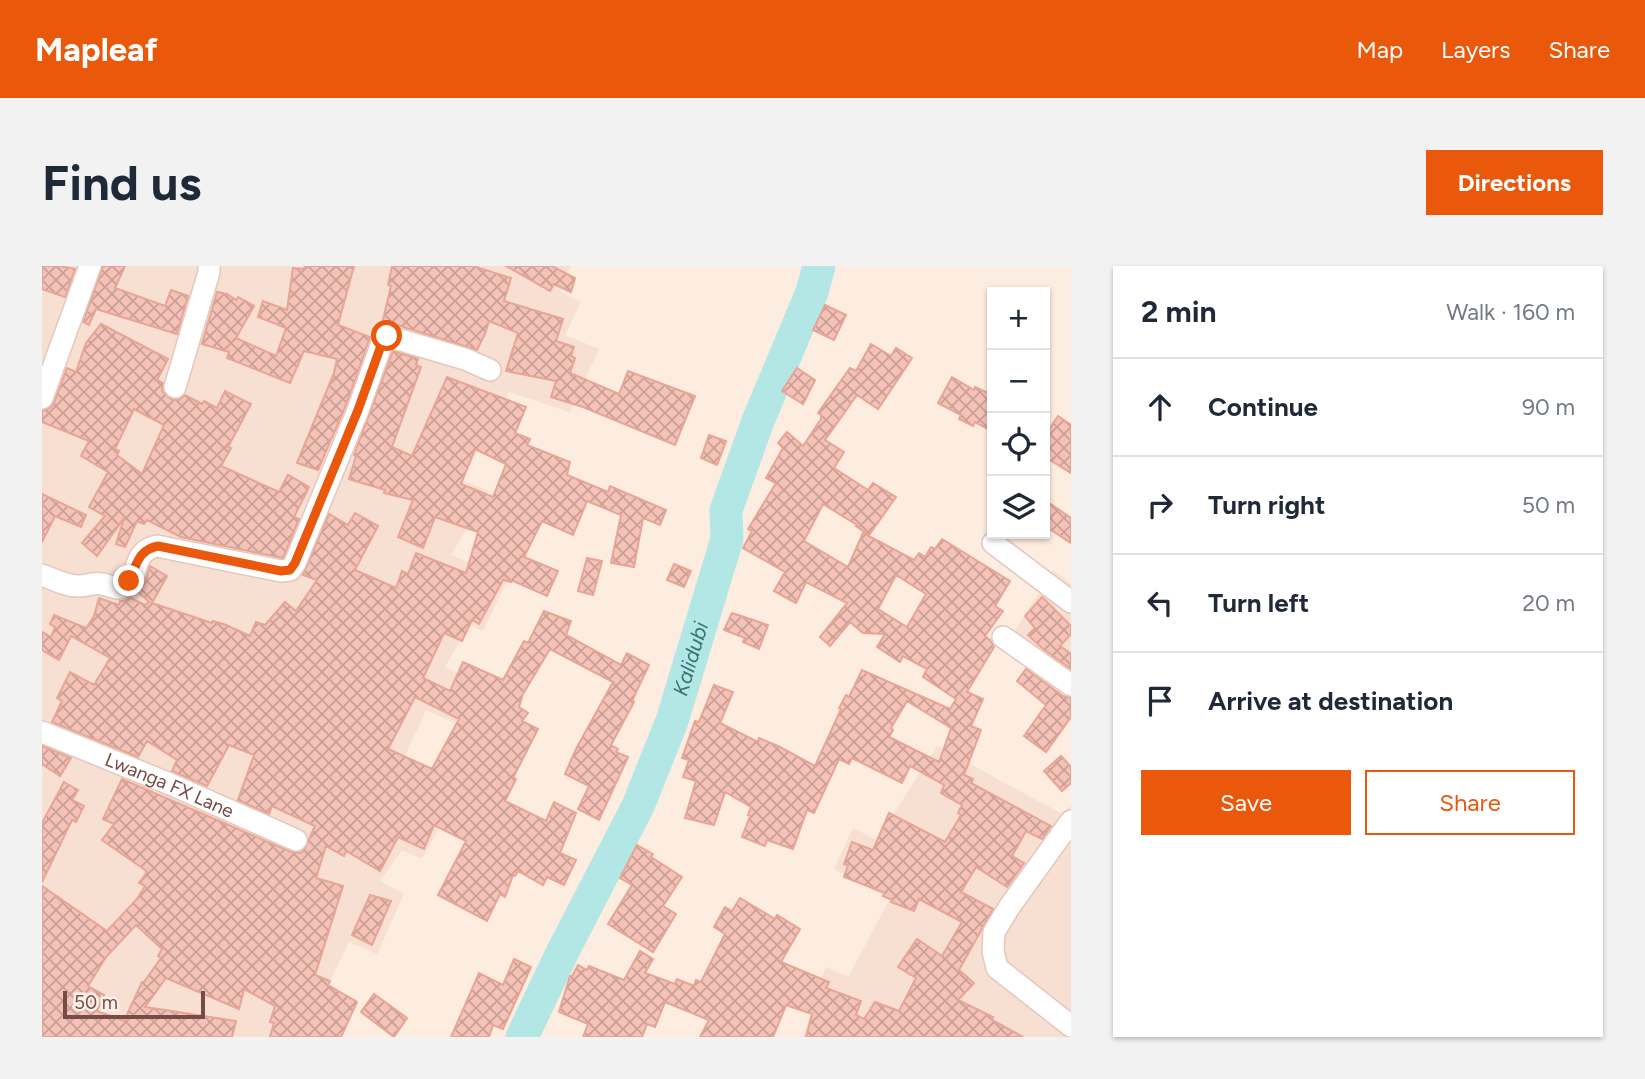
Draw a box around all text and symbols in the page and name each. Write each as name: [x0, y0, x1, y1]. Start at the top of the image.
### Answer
text: Mapleaf: [35, 30, 158, 69]
text: Map: [1356, 35, 1403, 64]
text: Layers: [1441, 35, 1510, 64]
text: Share: [1548, 35, 1610, 64]
button: Directions: [1426, 150, 1603, 215]
text: Find us: [42, 153, 201, 212]
map controls: [987, 287, 1050, 539]
button: +: [987, 287, 1050, 350]
text: 2 min: [1141, 293, 1217, 330]
text: Walk · 160 m: [1446, 298, 1575, 326]
route start: [371, 320, 402, 351]
button: −: [987, 350, 1050, 413]
icon: ahead: [1141, 388, 1179, 426]
text: Continue: [1208, 391, 1318, 423]
text: 90 m: [1522, 393, 1575, 421]
button: locate: [987, 413, 1050, 476]
button: layers: [987, 476, 1050, 539]
icon: right: [1141, 486, 1179, 524]
text: Turn right: [1208, 489, 1325, 521]
text: 50 m: [1522, 491, 1575, 519]
route end: [113, 565, 144, 596]
icon: left: [1141, 584, 1179, 622]
text: Turn left: [1208, 587, 1309, 619]
text: 20 m: [1522, 589, 1575, 617]
water label: Kalidubi: [667, 619, 713, 699]
icon: arrive: [1141, 682, 1179, 720]
text: Arrive at destination: [1208, 685, 1453, 717]
street label: Lwanga FX Lane: [102, 748, 237, 823]
button: Save: [1141, 770, 1351, 835]
button: Share: [1365, 770, 1575, 835]
scale bar: [63, 988, 205, 1020]
text: 50 m: [74, 991, 118, 1014]

